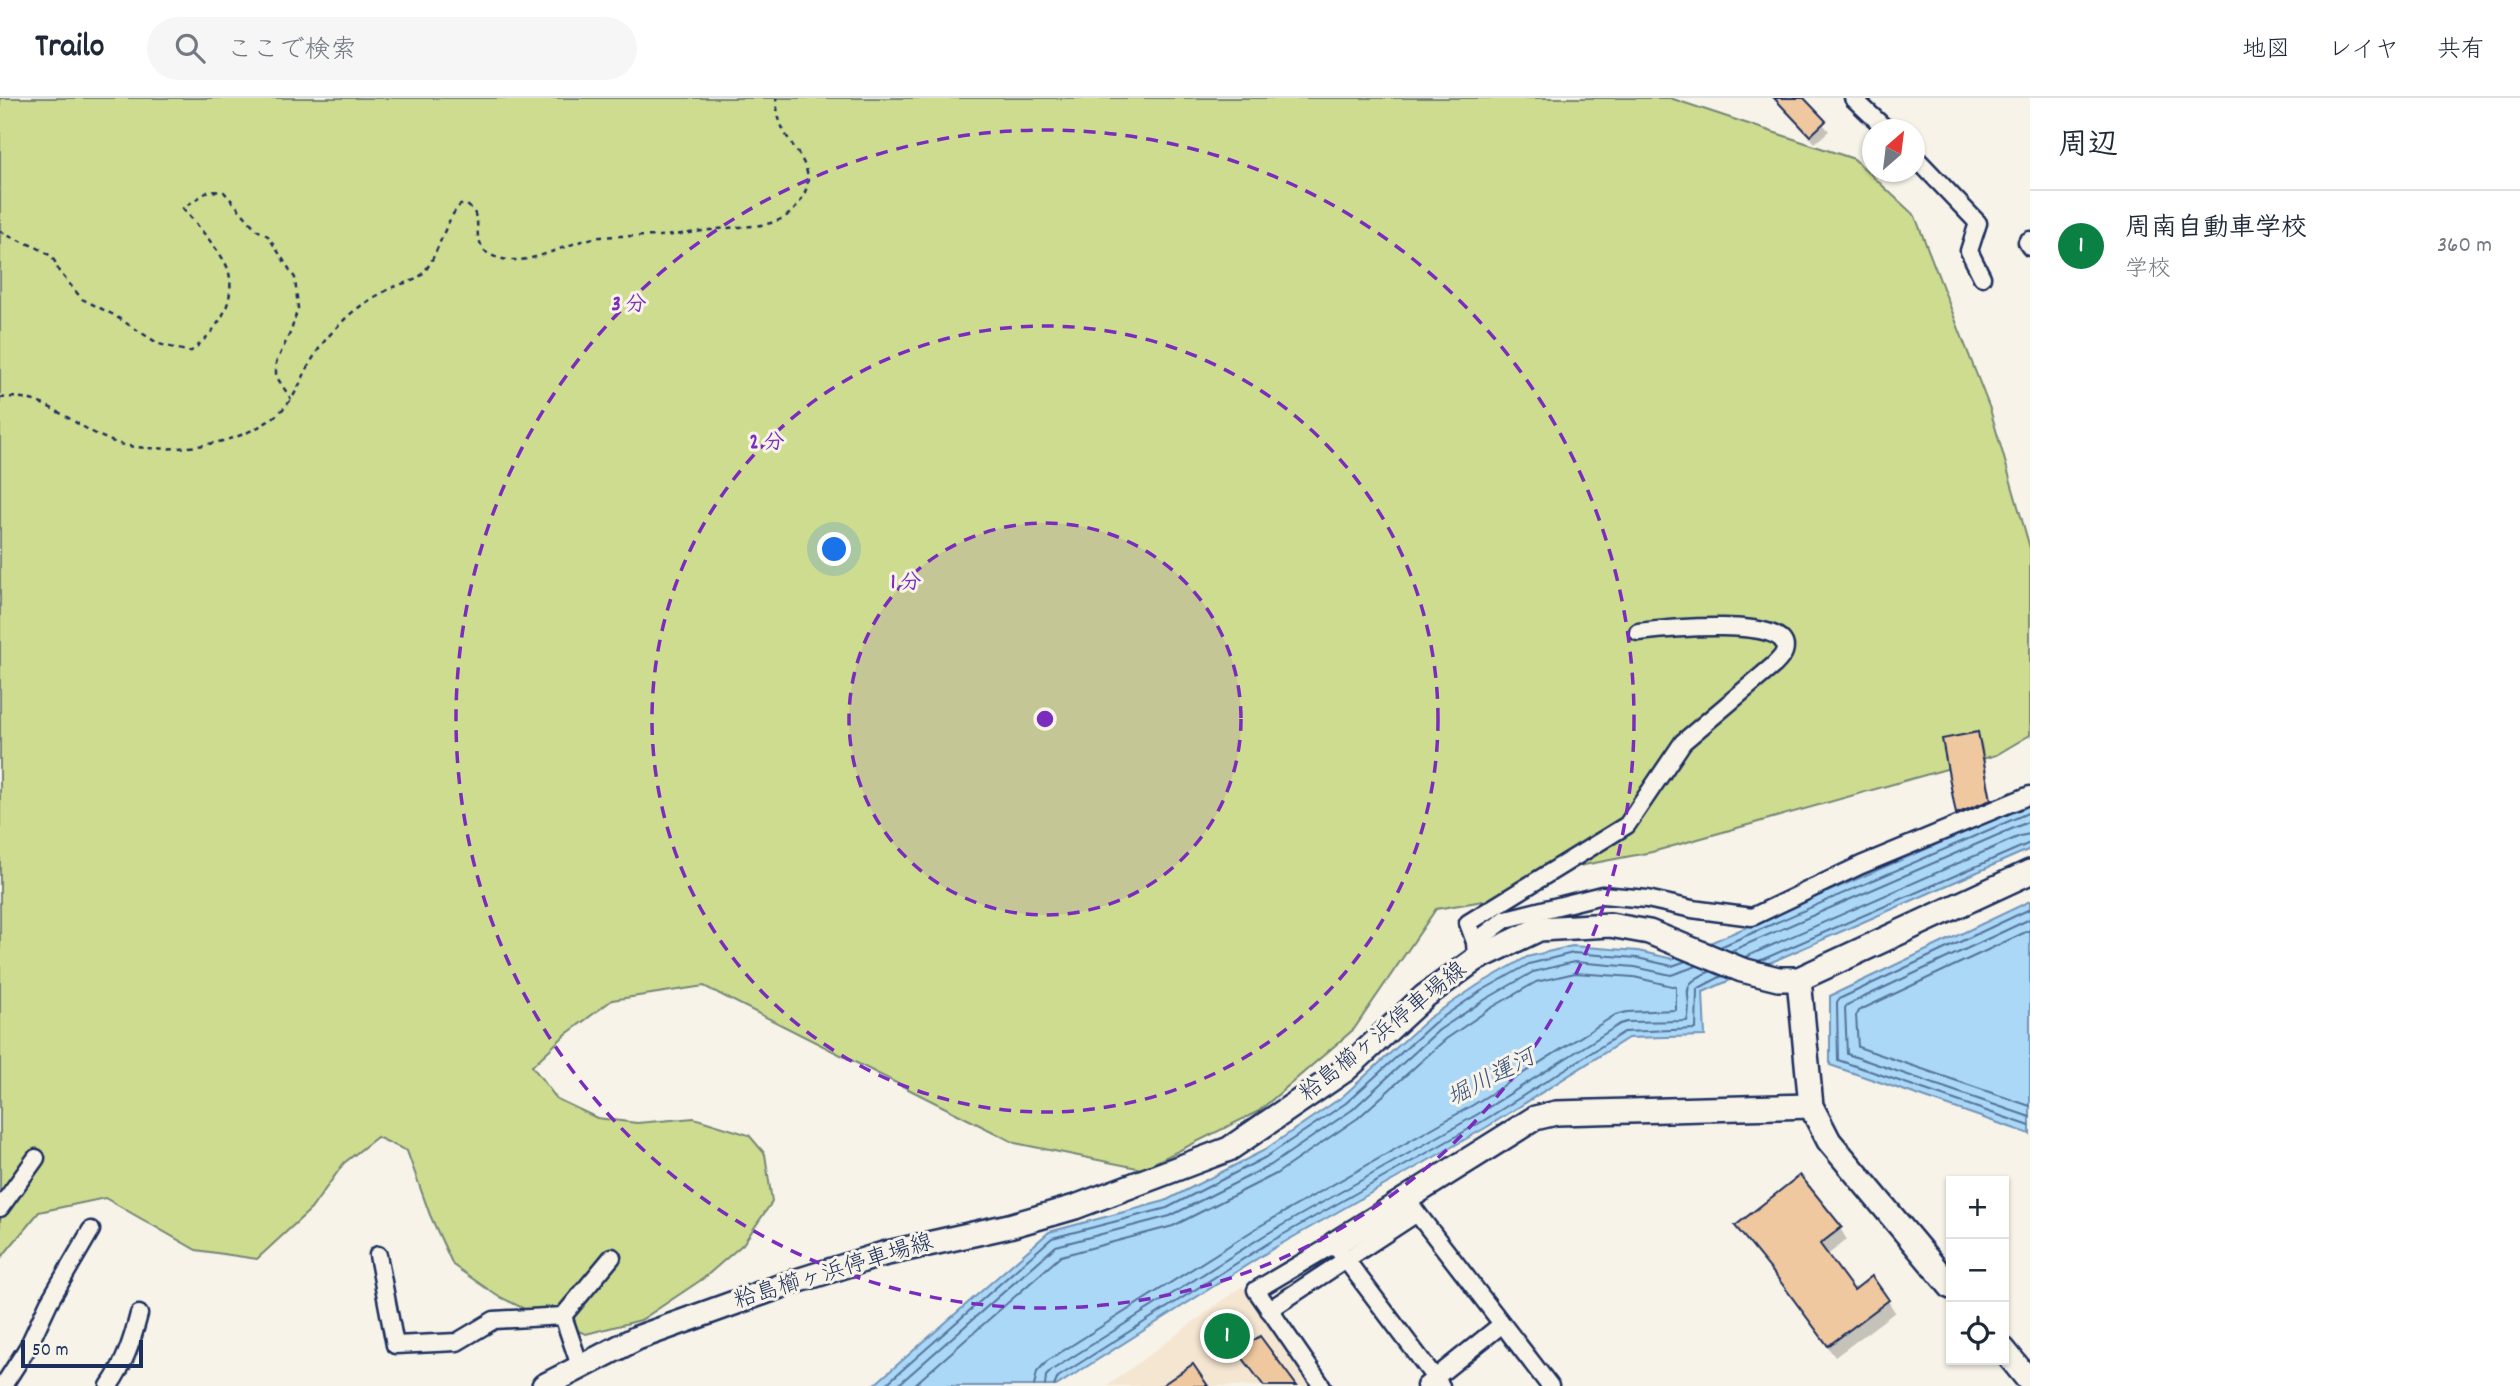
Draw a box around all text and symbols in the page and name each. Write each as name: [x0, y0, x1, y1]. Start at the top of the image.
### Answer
search box: [147, 17, 637, 80]
text: Trailo: [35, 25, 105, 72]
icon: search: [171, 29, 209, 67]
text: ここで検索: [227, 33, 357, 70]
text: 地図: [2242, 34, 2290, 68]
text: レイヤ: [2328, 34, 2399, 68]
text: 共有: [2437, 34, 2485, 68]
north arrow: [1862, 119, 1925, 182]
text: 周辺: [2058, 126, 2118, 169]
text: 周南自動車学校: [2125, 211, 2307, 248]
text: 1: [2078, 230, 2084, 263]
text: 360 m: [2437, 230, 2492, 263]
text: 学校: [2125, 254, 2171, 287]
text: 3 分: [611, 291, 647, 321]
text: 2 分: [750, 429, 785, 459]
your location: [817, 532, 851, 566]
text: 1 分: [891, 569, 921, 599]
centre of rings: [1033, 707, 1057, 731]
street label: 粭島櫛ヶ浜停車場線: [1293, 955, 1475, 1111]
water label: 堀川運河: [1442, 1040, 1545, 1117]
map controls: [1946, 1176, 2009, 1365]
button: +: [1946, 1176, 2009, 1239]
street label: 粭島櫛ヶ浜停車場線: [730, 1227, 938, 1319]
button: −: [1946, 1239, 2009, 1302]
button: locate: [1946, 1302, 2009, 1365]
pin: 1: [1204, 1310, 1250, 1362]
scale bar: [21, 1337, 144, 1369]
text: 50 m: [32, 1338, 69, 1365]

